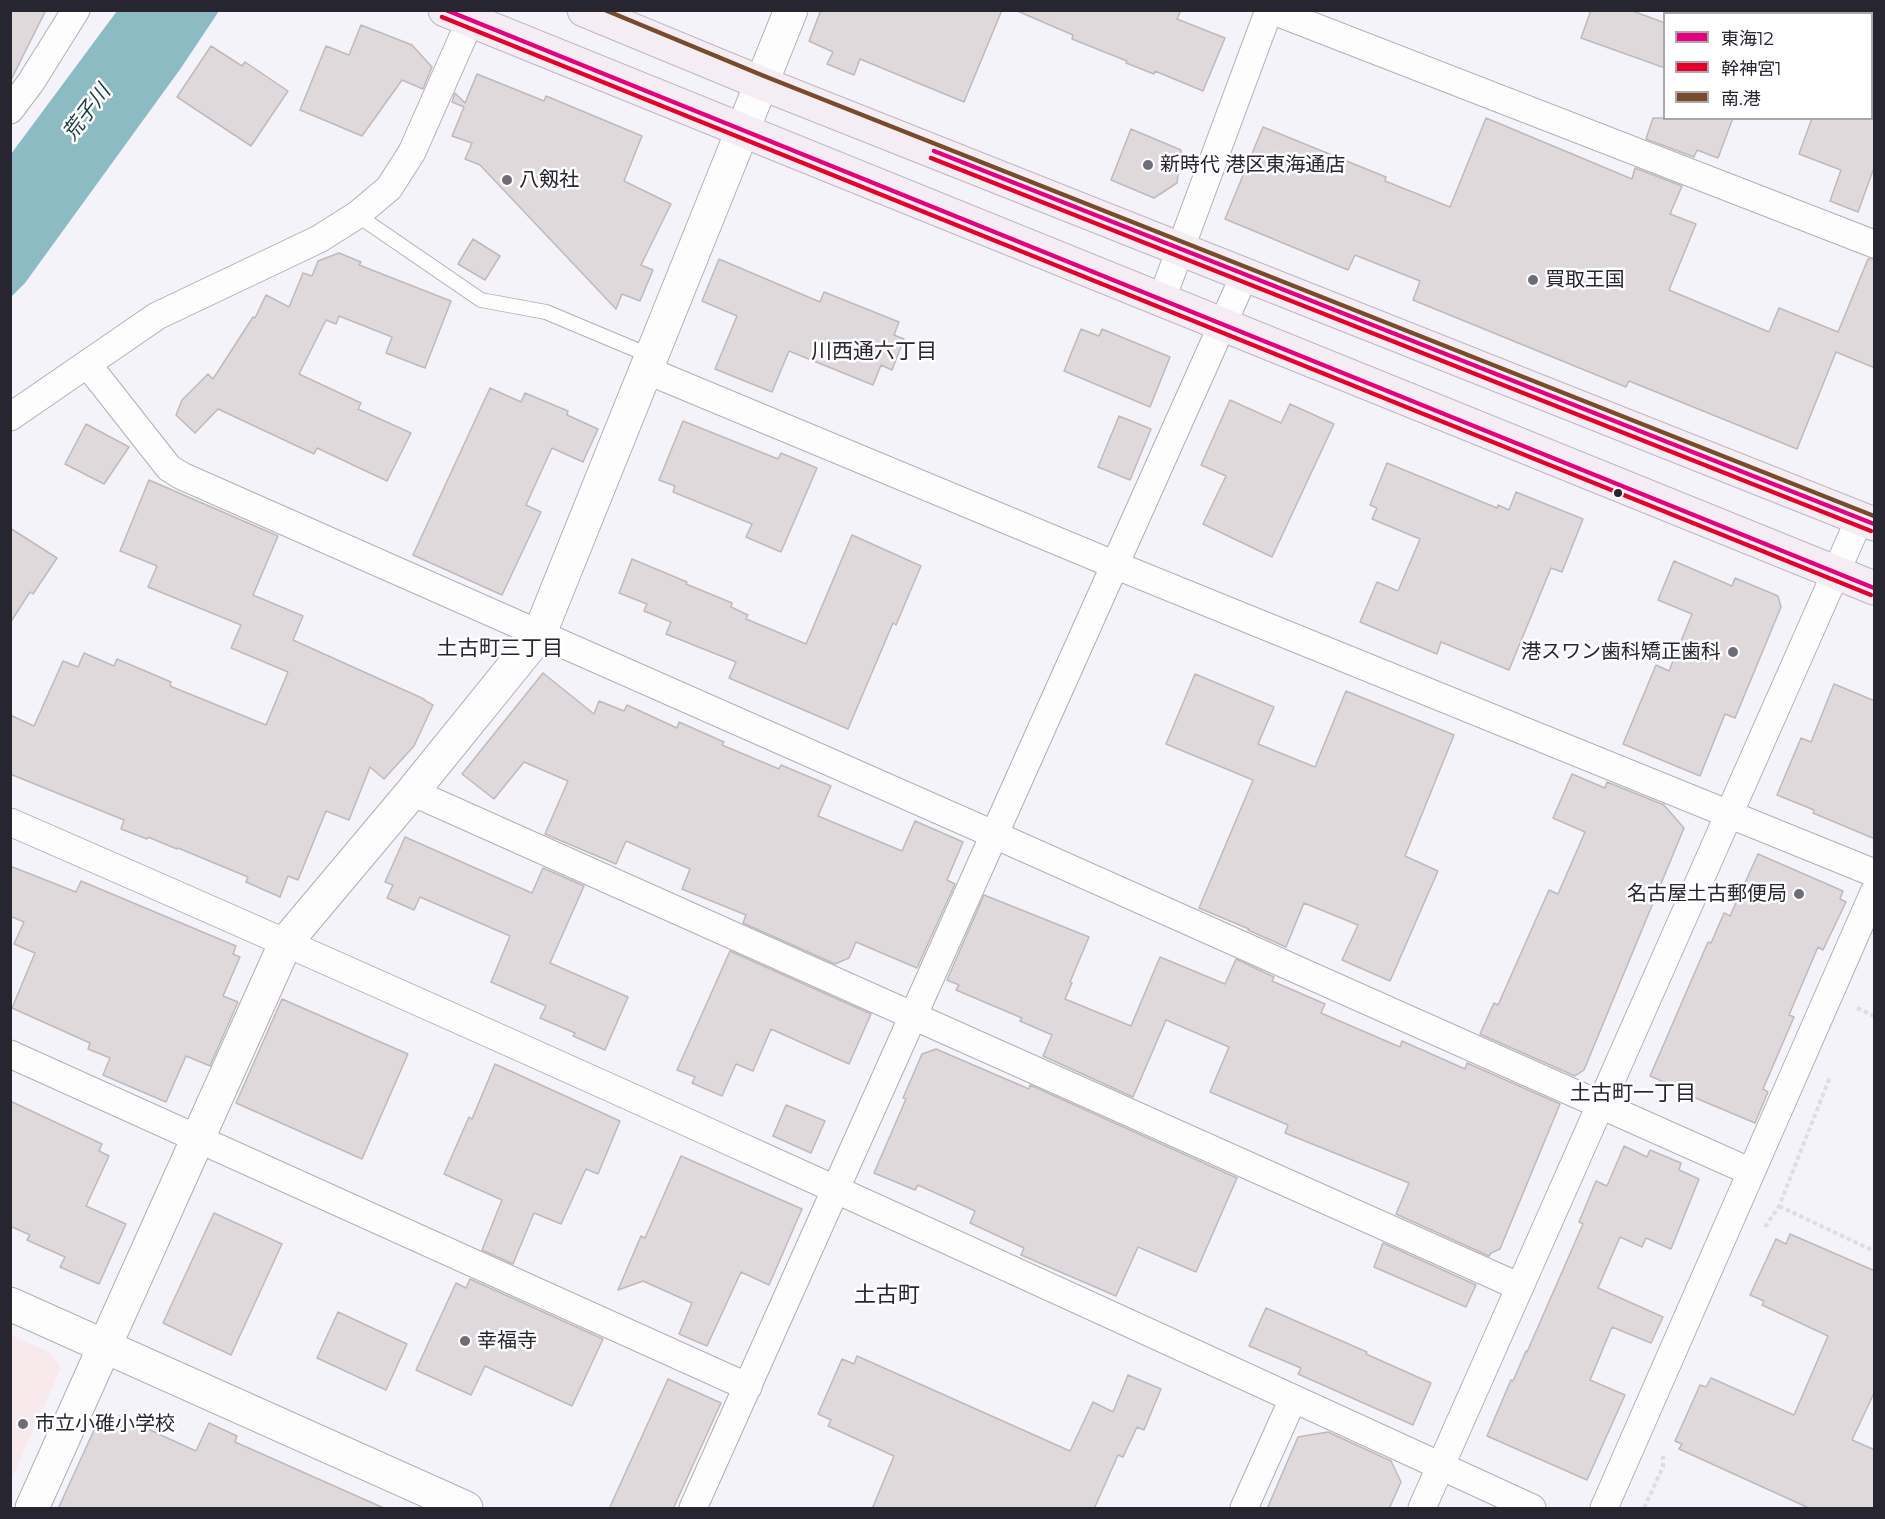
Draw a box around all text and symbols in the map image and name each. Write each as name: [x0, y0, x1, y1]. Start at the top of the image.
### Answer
legend: [1663, 12, 1873, 120]
text: 東海12: [1721, 28, 1774, 50]
text: 幹神宮1: [1721, 58, 1782, 80]
water label: 荒子川: [58, 80, 116, 146]
text: 南.港: [1721, 88, 1761, 110]
place label: 新時代 港区東海通店: [1160, 153, 1345, 177]
marker: 新時代 港区東海通店: [1141, 158, 1155, 172]
place label: 八剱社: [519, 168, 579, 192]
marker: 八剱社: [500, 173, 514, 187]
place label: 買取王国: [1545, 268, 1625, 292]
marker: 買取王国: [1526, 273, 1540, 287]
district label: 川西通六丁目: [811, 339, 937, 365]
unlabelled marker: [1612, 487, 1624, 499]
district label: 土古町三丁目: [437, 636, 563, 662]
place label: 港スワン歯科矯正歯科: [1521, 640, 1721, 664]
marker: 港スワン歯科矯正歯科: [1726, 645, 1740, 659]
place label: 名古屋土古郵便局: [1627, 882, 1787, 906]
marker: 名古屋土古郵便局: [1792, 887, 1806, 901]
district label: 土古町一丁目: [1570, 1081, 1696, 1107]
district label: 土古町: [854, 1283, 920, 1309]
place label: 幸福寺: [477, 1329, 537, 1353]
marker: 幸福寺: [458, 1334, 472, 1348]
place label: 市立小碓小学校: [35, 1412, 175, 1436]
marker: 市立小碓小学校: [16, 1417, 30, 1431]

